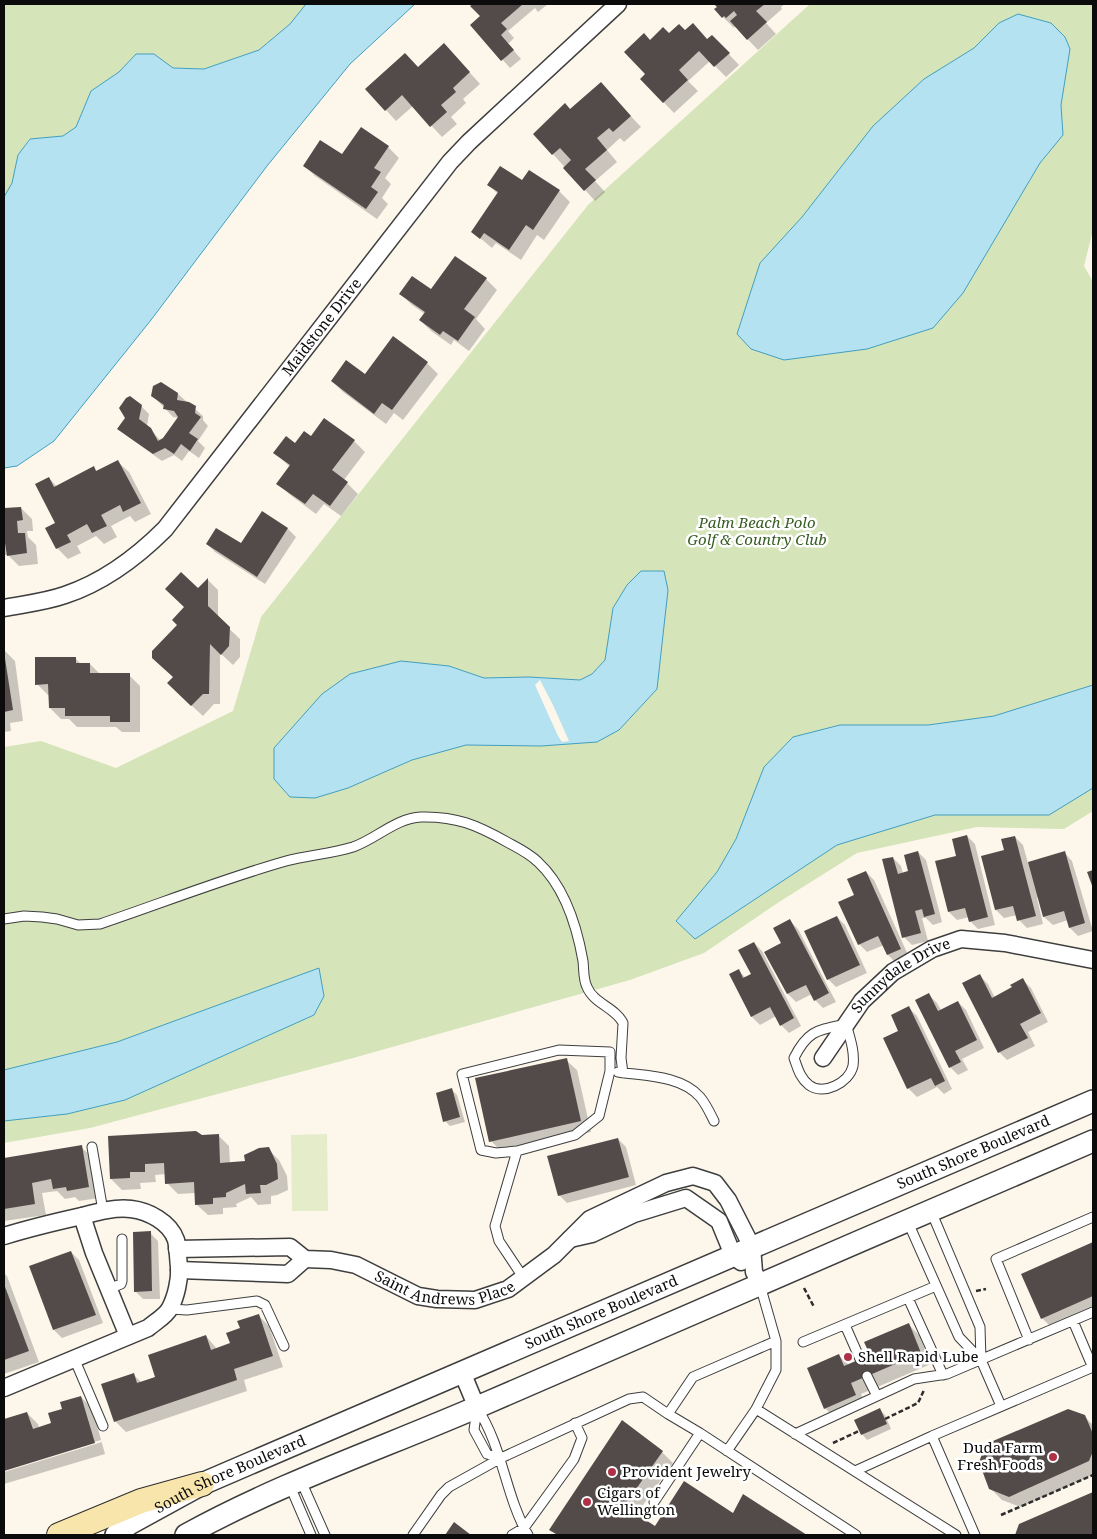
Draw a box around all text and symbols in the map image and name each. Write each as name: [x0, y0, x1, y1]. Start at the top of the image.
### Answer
street label: Maidstone Drive: [277, 274, 365, 379]
park label: Palm Beach Polo Golf & Country Club: [687, 512, 827, 549]
street label: Sunnydale Drive: [846, 932, 953, 1016]
street label: South Shore Boulevard: [894, 1110, 1053, 1193]
street label: Saint Andrews Place: [372, 1265, 519, 1309]
street label: South Shore Boulevard: [521, 1270, 681, 1353]
place label: Shell Rapid Lube: [858, 1346, 978, 1366]
marker: Shell Rapid Lube: [842, 1351, 854, 1363]
street label: South Shore Boulevard: [151, 1430, 308, 1517]
place label: Duda Farm Fresh Foods: [957, 1437, 1043, 1474]
marker: Duda Farm Fresh Foods: [1047, 1451, 1059, 1463]
place label: Provident Jewelry: [622, 1461, 751, 1481]
marker: Provident Jewelry: [606, 1466, 618, 1478]
place label: Cigars of Wellington: [597, 1482, 676, 1519]
marker: Cigars of Wellington: [581, 1496, 593, 1508]

